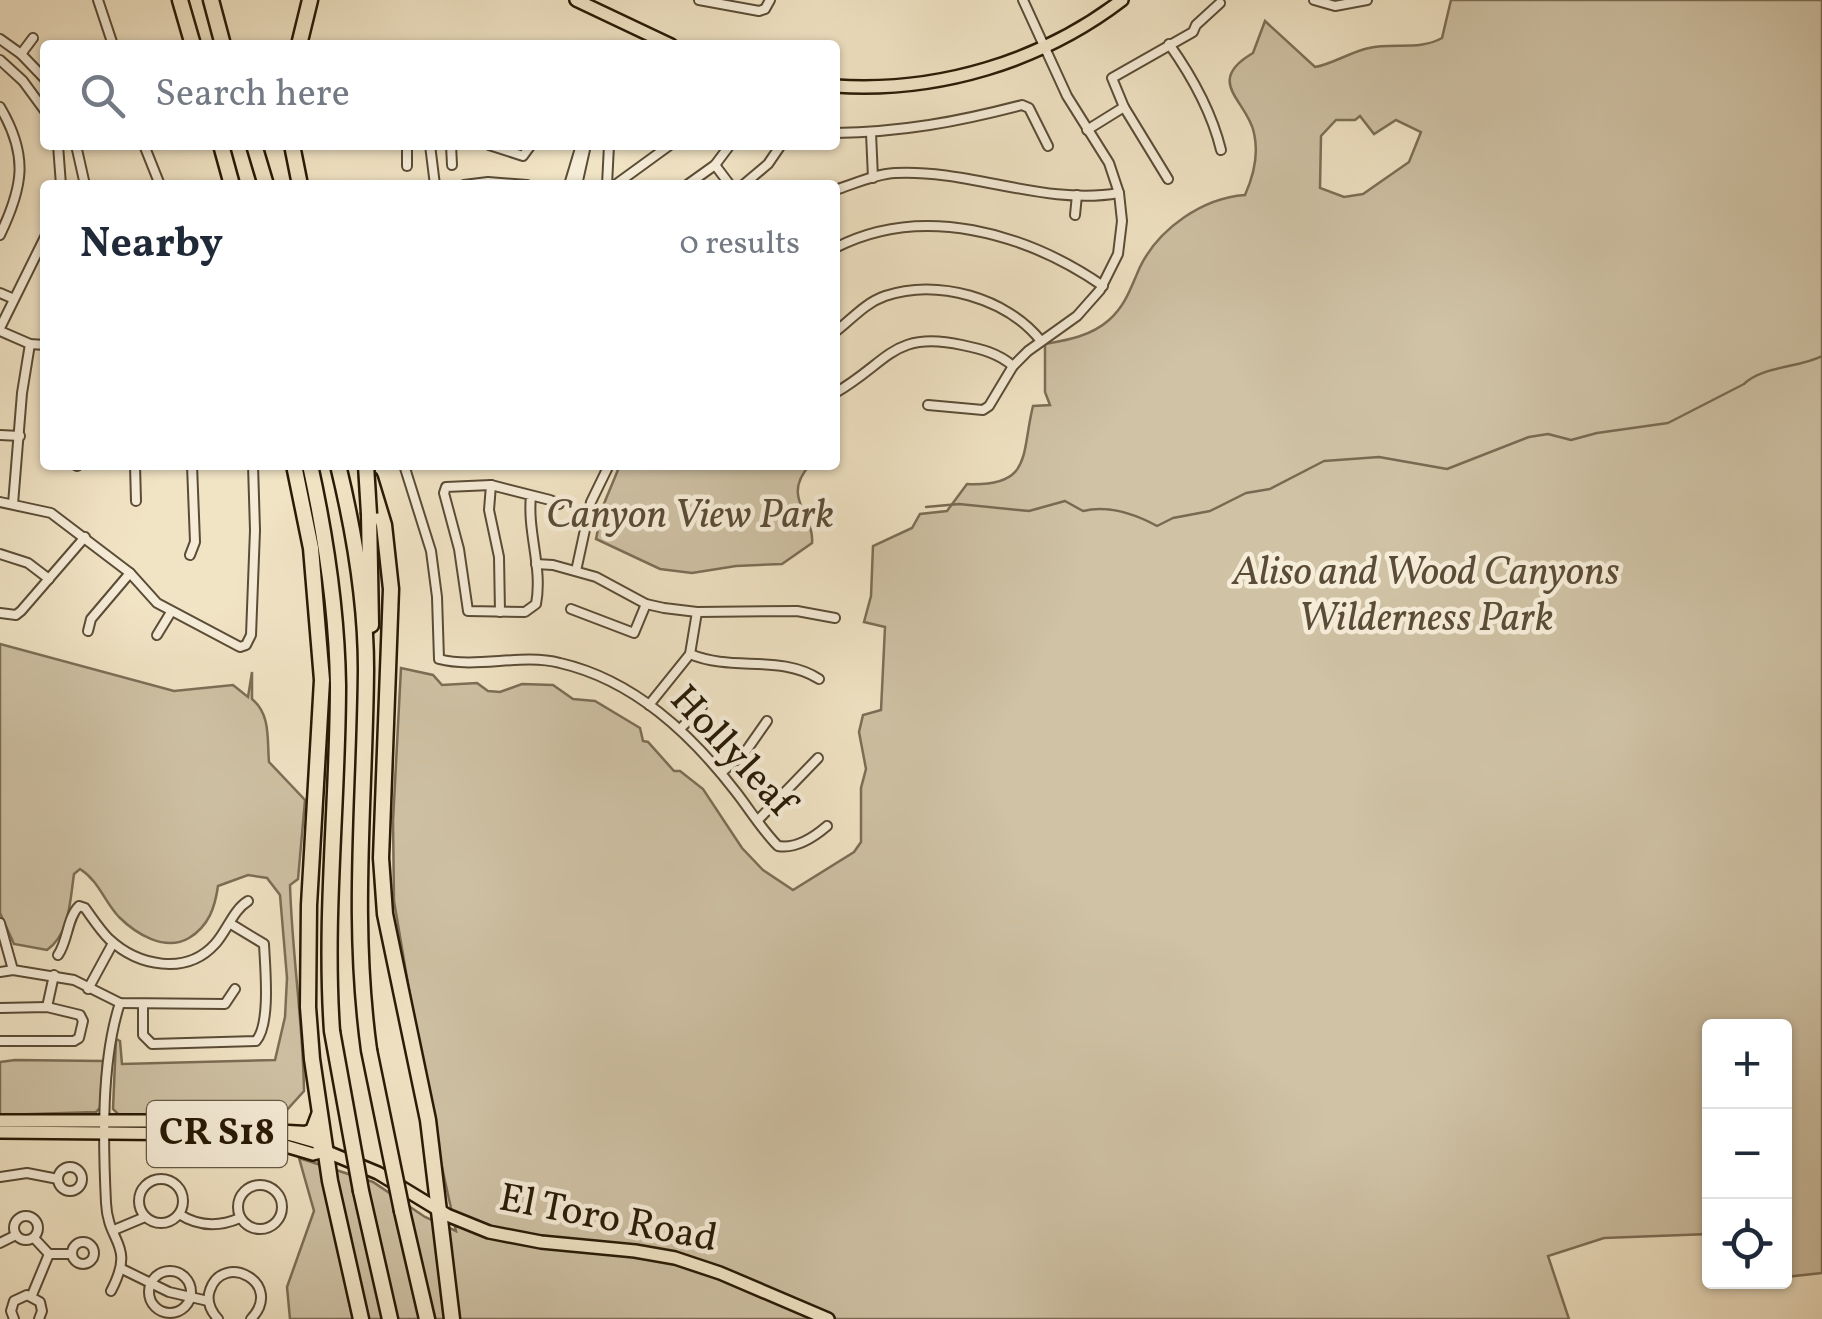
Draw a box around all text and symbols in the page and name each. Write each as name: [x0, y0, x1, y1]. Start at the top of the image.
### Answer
search box: [40, 40, 840, 150]
icon: search: [75, 68, 130, 123]
text: Search here: [155, 69, 350, 122]
text: Nearby: [80, 216, 223, 275]
text: 0 results: [680, 223, 800, 267]
park label: Canyon View Park: [546, 489, 834, 545]
park label: Aliso and Wood Canyons Wilderness Park: [1231, 546, 1620, 648]
street label: Hollyleaf: [656, 674, 809, 832]
map controls: [1702, 1019, 1792, 1289]
button: +: [1702, 1019, 1792, 1109]
road number: CR S18: [147, 1101, 287, 1167]
button: −: [1702, 1109, 1792, 1199]
street label: El Toro Road: [494, 1171, 722, 1269]
button: locate: [1702, 1199, 1792, 1289]

